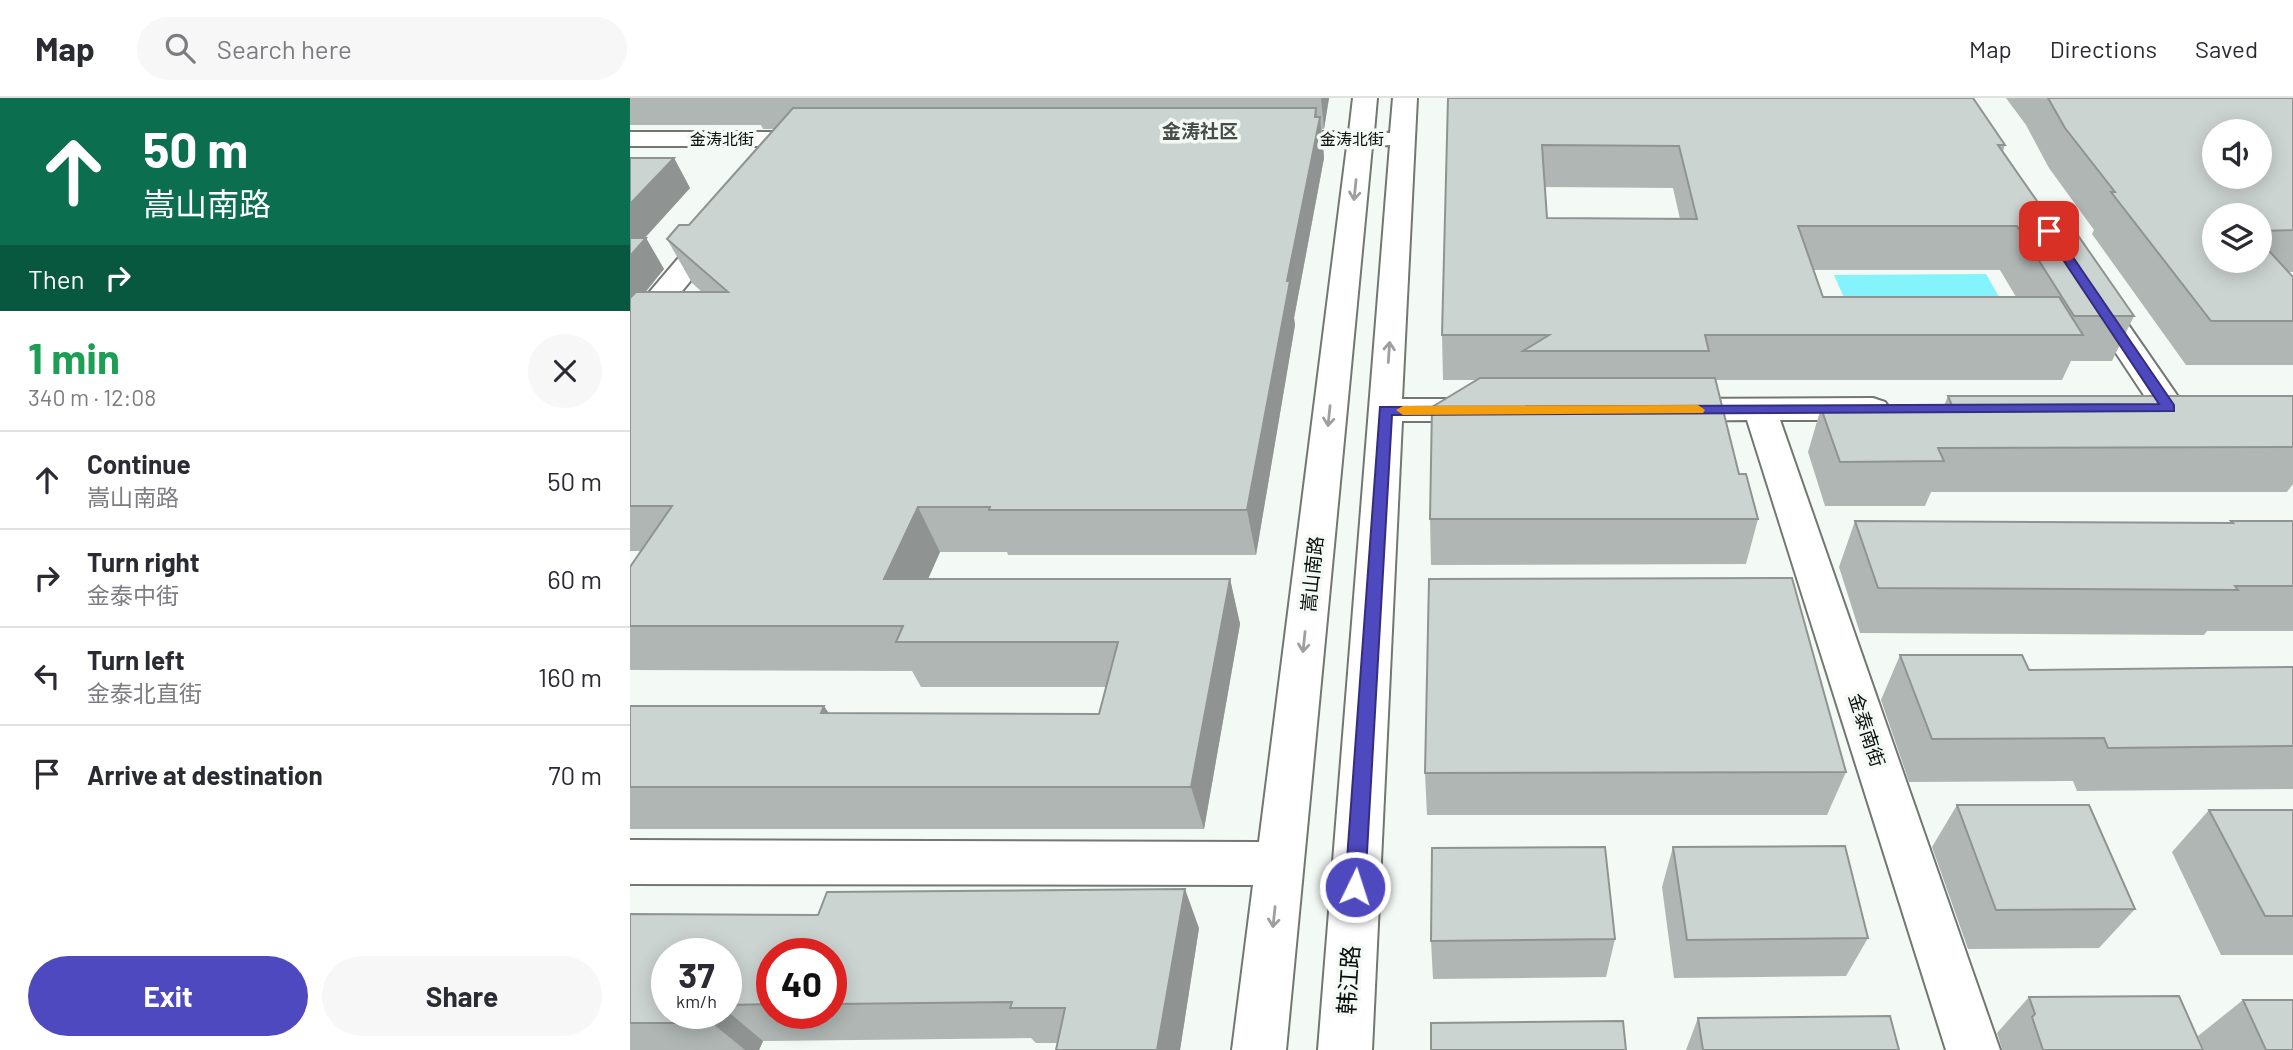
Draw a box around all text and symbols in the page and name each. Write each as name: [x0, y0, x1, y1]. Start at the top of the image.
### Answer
search box: [137, 17, 627, 80]
text: Map: [35, 28, 95, 68]
icon: search: [161, 29, 199, 67]
text: Search here: [217, 33, 352, 64]
text: Map: [1969, 34, 2012, 63]
text: Directions: [2050, 34, 2157, 63]
text: Saved: [2195, 34, 2258, 63]
text: 50 m: [143, 119, 248, 178]
district label: 金涛社区: [1162, 119, 1238, 142]
map controls: [2202, 119, 2272, 273]
button: sound: [2202, 119, 2272, 189]
icon: ahead: [28, 126, 119, 217]
street label: 金涛北街: [690, 129, 754, 148]
street label: 金涛北街: [1320, 129, 1384, 148]
one-way arrow: [1348, 178, 1361, 201]
text: 嵩山南路: [143, 184, 271, 222]
pin: [2019, 201, 2079, 261]
button: layers: [2202, 203, 2272, 273]
icon: arrive: [2030, 212, 2068, 250]
icon: right: [99, 259, 137, 297]
text: Then: [28, 263, 85, 294]
text: 1 min: [28, 332, 120, 382]
button: close: [528, 334, 602, 408]
one-way arrow: [1383, 341, 1396, 364]
text: 340 m · 12:08: [28, 383, 156, 411]
one-way arrow: [1323, 404, 1336, 427]
text: Continue: [87, 448, 191, 479]
icon: ahead: [28, 461, 66, 499]
text: 50 m: [547, 465, 602, 496]
text: 嵩山南路: [87, 483, 179, 511]
street label: 嵩山南路: [1296, 535, 1327, 613]
text: Turn right: [87, 546, 200, 577]
icon: right: [28, 559, 66, 597]
text: 60 m: [547, 563, 602, 594]
text: 金泰中街: [87, 581, 179, 609]
one-way arrow: [1298, 631, 1311, 653]
text: Turn left: [87, 644, 185, 675]
icon: left: [28, 657, 66, 695]
text: 160 m: [538, 661, 602, 692]
text: 金泰北直街: [87, 679, 202, 707]
street label: 金泰南街: [1845, 690, 1890, 770]
icon: arrive: [28, 755, 66, 793]
text: Arrive at destination: [87, 759, 323, 790]
text: 70 m: [548, 759, 602, 790]
position arrow: [1318, 850, 1392, 924]
one-way arrow: [1267, 905, 1280, 928]
speed limit sign: 40: [756, 938, 847, 1029]
street label: 韩江路: [1332, 945, 1364, 1015]
text: 37: [678, 953, 715, 995]
button: Exit: [28, 956, 308, 1036]
button: Share: [322, 956, 602, 1036]
text: km/h: [676, 990, 717, 1012]

